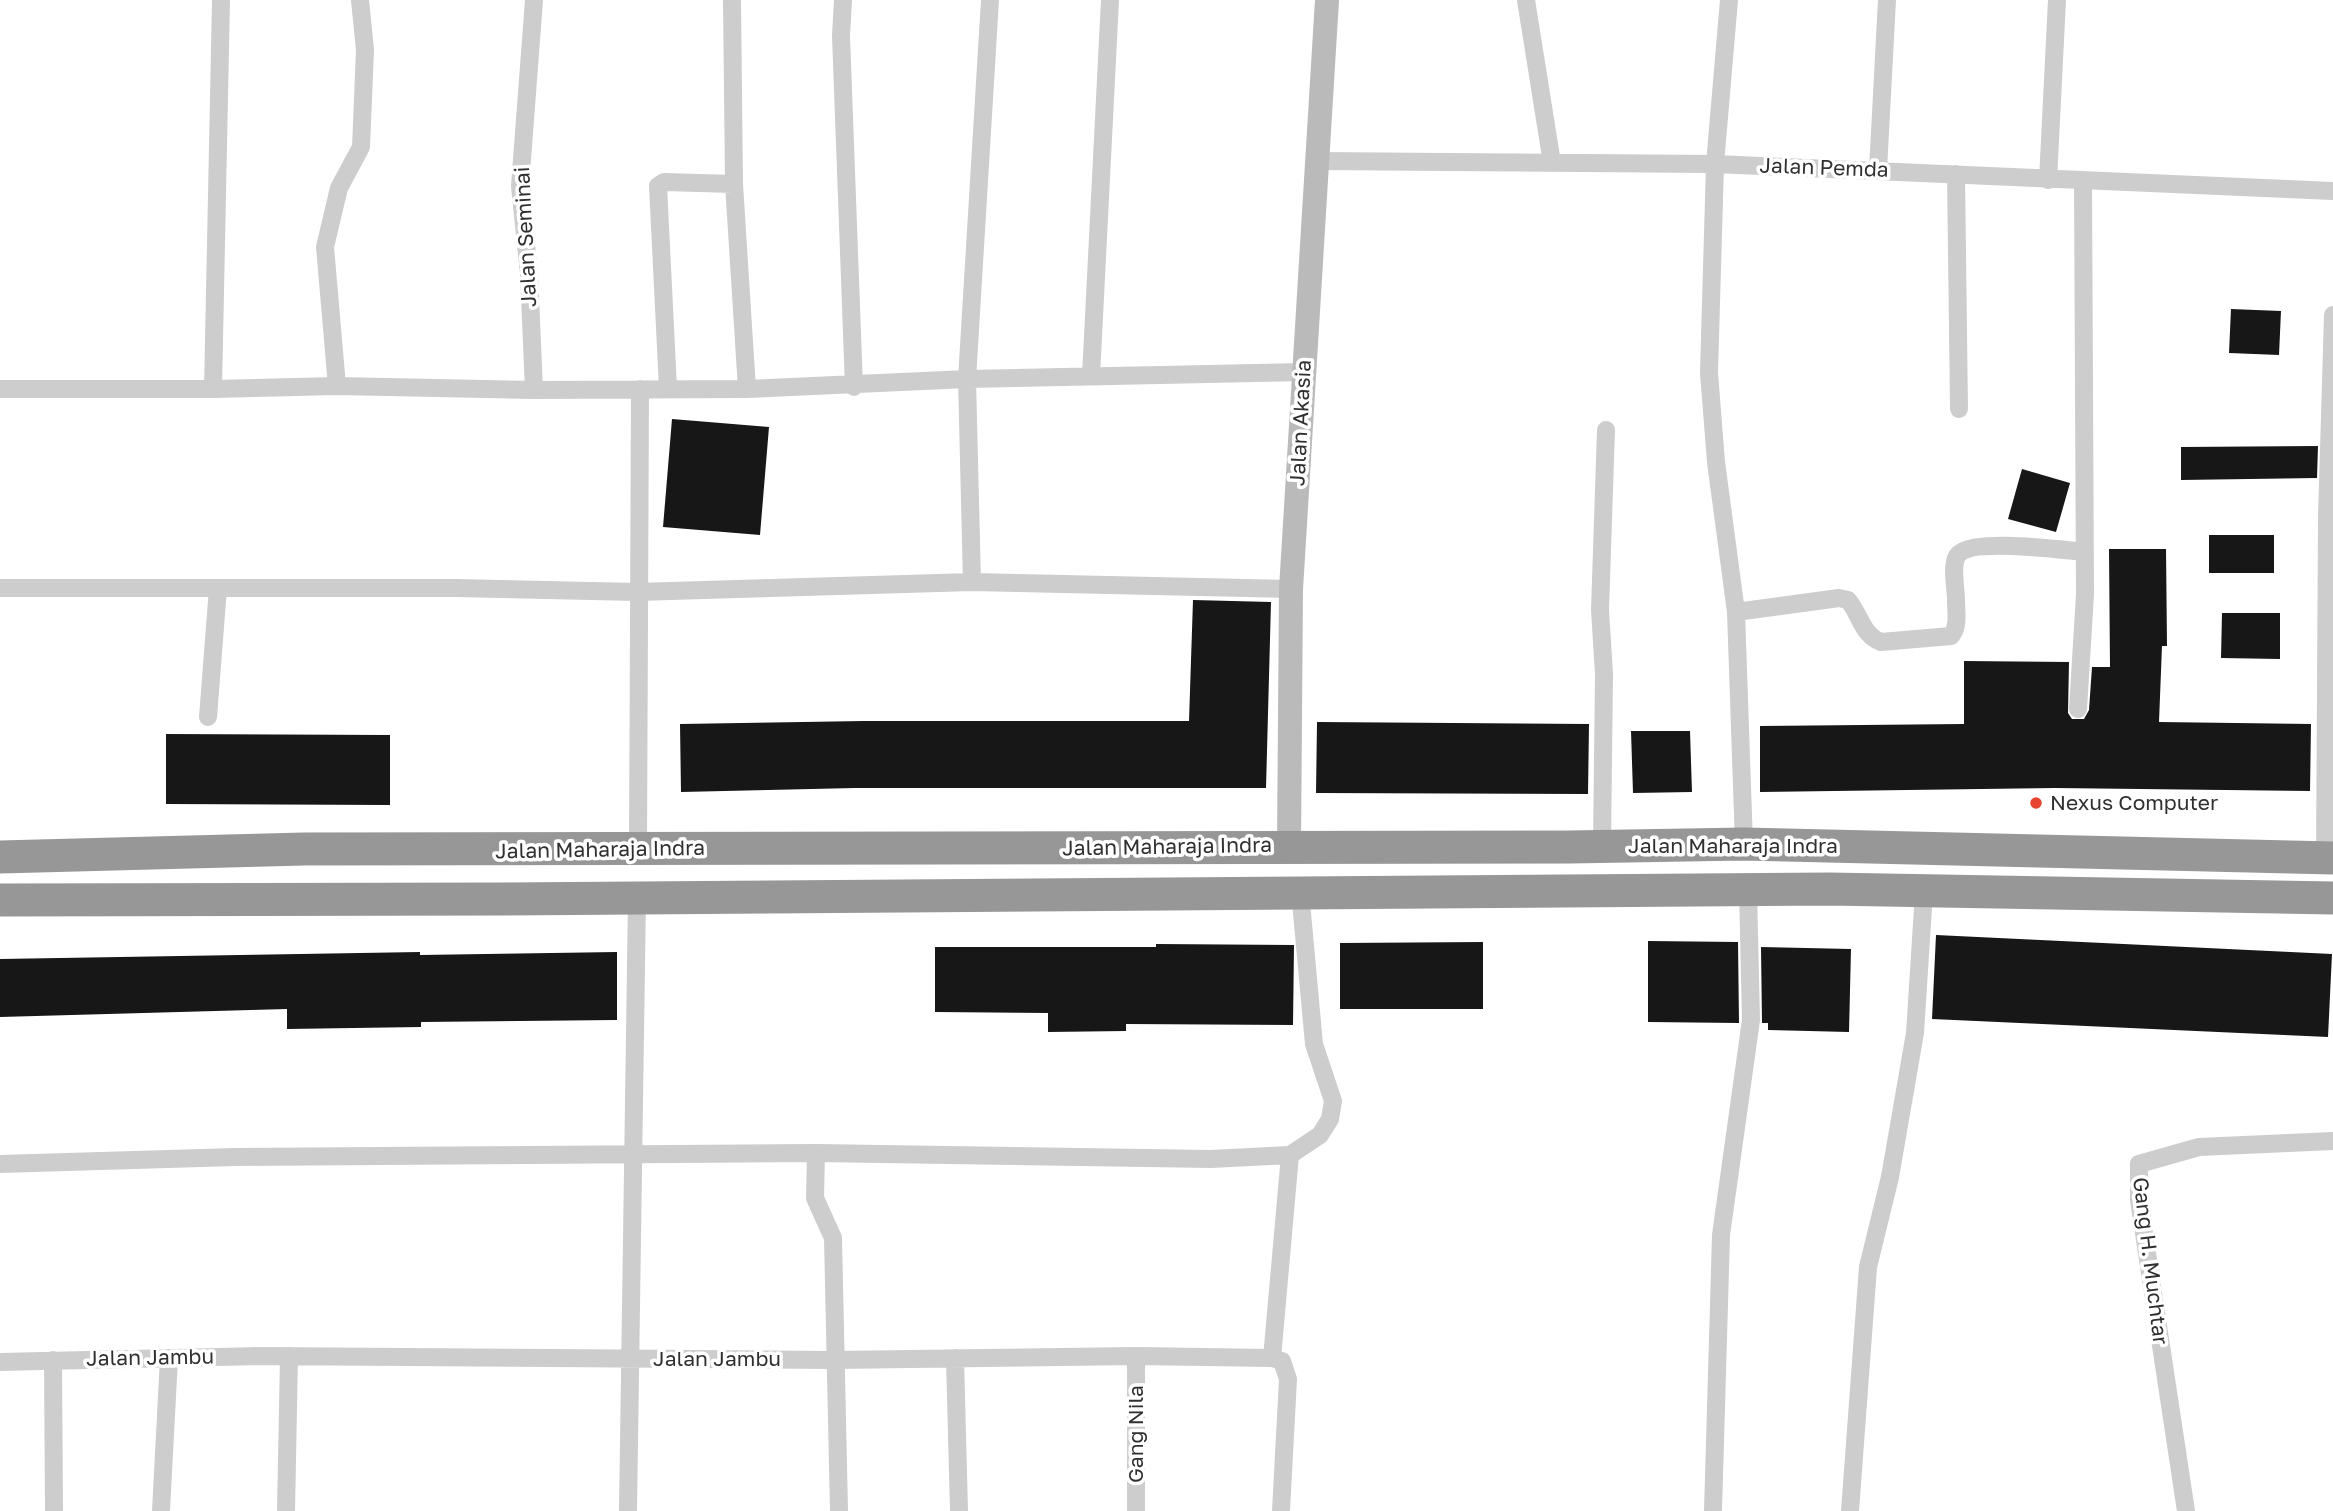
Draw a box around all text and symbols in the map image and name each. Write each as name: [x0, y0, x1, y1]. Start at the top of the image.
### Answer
street label: Jalan Pemda: [1759, 153, 1889, 183]
street label: Jalan Seminai: [510, 166, 542, 308]
street label: Jalan Akasia: [1285, 359, 1317, 487]
place label: Nexus Computer: [2050, 790, 2218, 816]
marker: Nexus Computer: [2028, 795, 2044, 811]
street label: Jalan Maharaja Indra: [1062, 833, 1272, 861]
street label: Jalan Maharaja Indra: [1628, 833, 1838, 859]
street label: Jalan Maharaja Indra: [495, 836, 705, 864]
street label: Gang H. Muchtar: [2127, 1176, 2173, 1346]
street label: Jalan Jambu: [86, 1344, 214, 1372]
street label: Jalan Jambu: [653, 1346, 781, 1372]
street label: Gang Nila: [1123, 1385, 1149, 1483]

